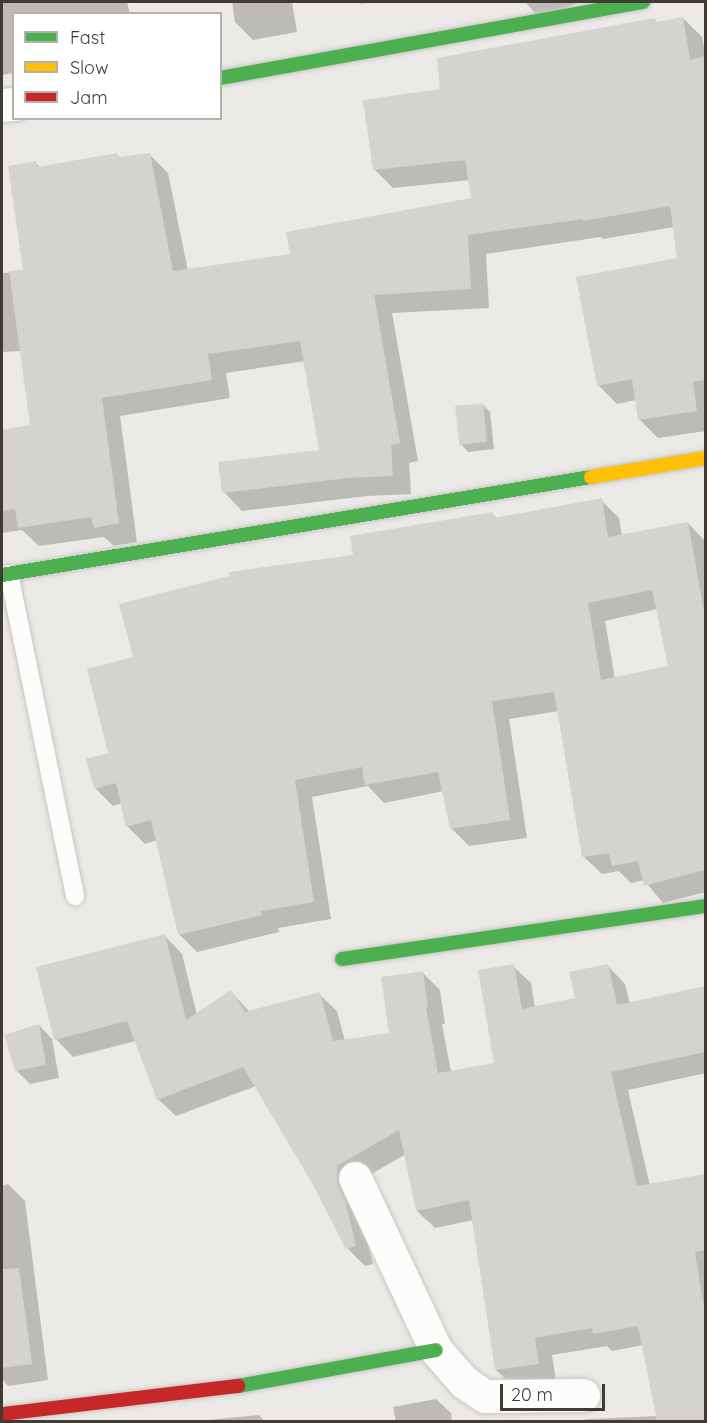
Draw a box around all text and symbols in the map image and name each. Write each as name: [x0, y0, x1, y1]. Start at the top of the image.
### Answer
legend: [12, 12, 222, 120]
text: Fast: [70, 26, 105, 49]
text: Slow: [70, 56, 108, 79]
text: Jam: [70, 86, 108, 109]
scale bar: [503, 1372, 608, 1410]
text: 20 m: [511, 1383, 553, 1406]

